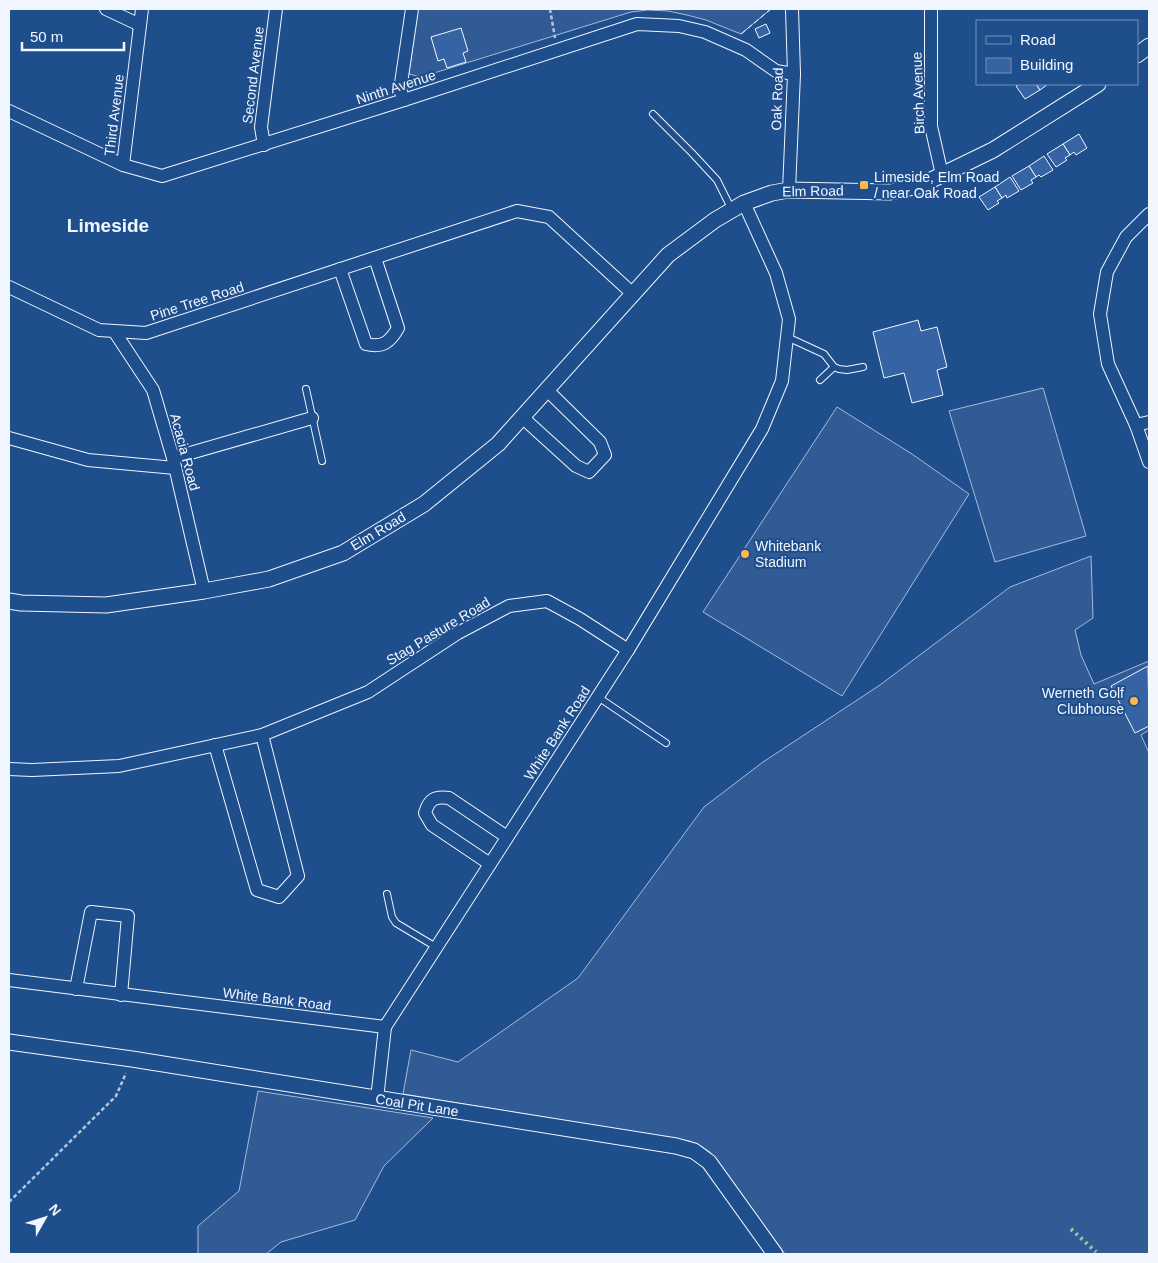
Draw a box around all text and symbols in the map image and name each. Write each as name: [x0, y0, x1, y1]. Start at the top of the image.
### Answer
scale bar: [22, 20, 125, 52]
legend: [976, 20, 1138, 85]
street label: Second Avenue: [239, 25, 267, 125]
text: 50 m: [30, 28, 63, 45]
text: Road: [1020, 31, 1056, 48]
street label: Birch Avenue: [909, 51, 927, 134]
text: Building: [1020, 56, 1073, 73]
street label: Ninth Avenue: [354, 66, 438, 107]
street label: Oak Road: [768, 67, 786, 131]
street label: Third Avenue: [101, 73, 127, 157]
place label: Limeside, Elm Road / near Oak Road: [874, 169, 999, 201]
marker: Limeside, Elm Road / near Oak Road: [858, 179, 870, 191]
street label: Elm Road: [782, 182, 844, 200]
district label: Limeside: [67, 215, 149, 236]
street label: Pine Tree Road: [148, 278, 246, 324]
street label: Acacia Road: [167, 412, 203, 492]
street label: Elm Road: [348, 508, 408, 554]
place label: Whitebank Stadium: [755, 538, 822, 570]
marker: Whitebank Stadium: [739, 548, 751, 560]
street label: Stag Pasture Road: [383, 594, 493, 668]
street label: White Bank Road: [521, 683, 593, 783]
place label: Werneth Golf Clubhouse: [1042, 685, 1124, 717]
marker: Werneth Golf Clubhouse: [1128, 695, 1140, 707]
street label: White Bank Road: [222, 984, 332, 1014]
street label: Coal Pit Lane: [374, 1091, 460, 1120]
north arrow: [20, 1193, 70, 1243]
text: N: [46, 1201, 65, 1219]

